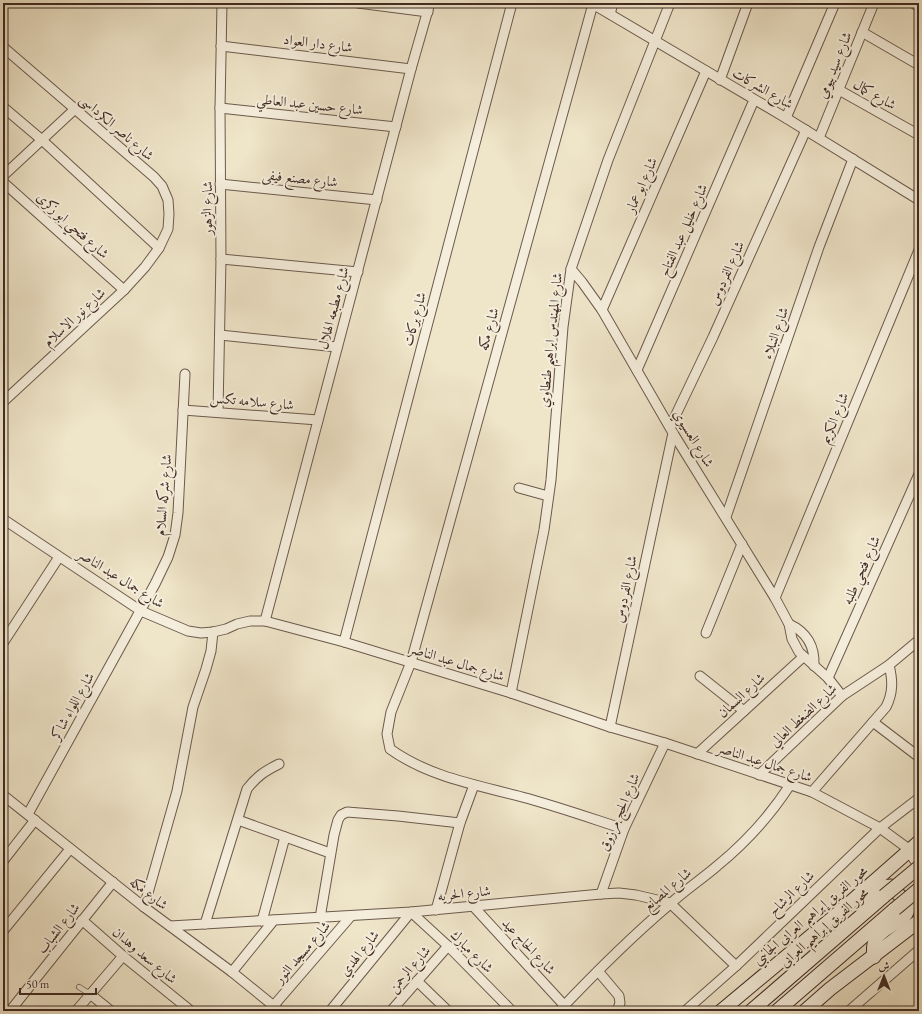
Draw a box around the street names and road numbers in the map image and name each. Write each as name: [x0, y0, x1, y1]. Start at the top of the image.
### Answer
street label: شارع سيد بيومي: [812, 29, 858, 102]
street label: شارع دار العواد: [282, 30, 354, 59]
street label: شارع الشركات: [728, 63, 797, 115]
street label: شارع كمال: [849, 75, 900, 116]
street label: شارع حسين عبد العاطي: [255, 89, 364, 123]
street label: شارع ناصر الكرداسى: [74, 90, 158, 166]
street label: شارع ابو عمار: [620, 154, 664, 219]
street label: شارع مصنع فيفى: [261, 165, 339, 196]
street label: شارع الزهور: [198, 181, 219, 237]
street label: شارع خليل عبد الفتاح: [654, 181, 715, 281]
street label: شارع فتحي ابو زكرى: [30, 188, 113, 265]
street label: شارع الفردوس: [704, 238, 751, 309]
street label: شارع مطبعه الهلال: [313, 265, 356, 352]
street label: شارع المهندس ابراهيم طنطاوي: [534, 272, 571, 409]
street label: شارع نور الاسلام: [39, 283, 112, 353]
street label: شارع بركات: [398, 290, 433, 349]
street label: شارع النبلاء: [758, 304, 795, 363]
street label: شارع مكه: [473, 305, 506, 353]
street label: شارع سلامه تكس: [209, 388, 295, 417]
street label: شارع الكريم: [816, 390, 856, 448]
street label: شارع العسيوي: [667, 406, 718, 472]
street label: شارع شركه السلام: [150, 453, 180, 537]
street label: شارع فتحي طلبه: [838, 533, 888, 609]
street label: شارع جمال عبد الناصر: [71, 543, 168, 614]
street label: شارع الفردوس: [609, 554, 644, 625]
street label: شارع جمال عبد الناصر: [404, 638, 507, 688]
street label: شارع اللواء شاكر: [45, 669, 101, 746]
street label: شارع السمان: [714, 669, 771, 724]
street label: شارع الضغط العالي: [766, 679, 842, 753]
street label: شارع جمال عبد الناصر: [713, 738, 815, 789]
street label: شارع الحج مرزوق: [595, 770, 647, 855]
street label: محور الفريق إبراهيم العرابى الجانبي: [749, 862, 871, 968]
street label: شارع المصانع: [639, 863, 698, 918]
street label: شارع الرشاح: [764, 866, 821, 922]
street label: شارع مكه: [124, 872, 172, 916]
street label: شارع الحريه: [436, 881, 492, 908]
street label: محور الفريق إبراهيم العرابى: [776, 884, 872, 970]
street label: شارع الشباب: [32, 899, 86, 959]
street label: شارع الحاج عيد: [495, 914, 560, 981]
street label: شارع مسجد النور: [269, 917, 336, 990]
street label: شارع سعد وهدان: [107, 923, 181, 990]
street label: شارع الهدي: [335, 926, 385, 982]
street label: شارع مبارك: [444, 926, 497, 979]
street label: شارع الرحمن: [384, 942, 436, 998]

